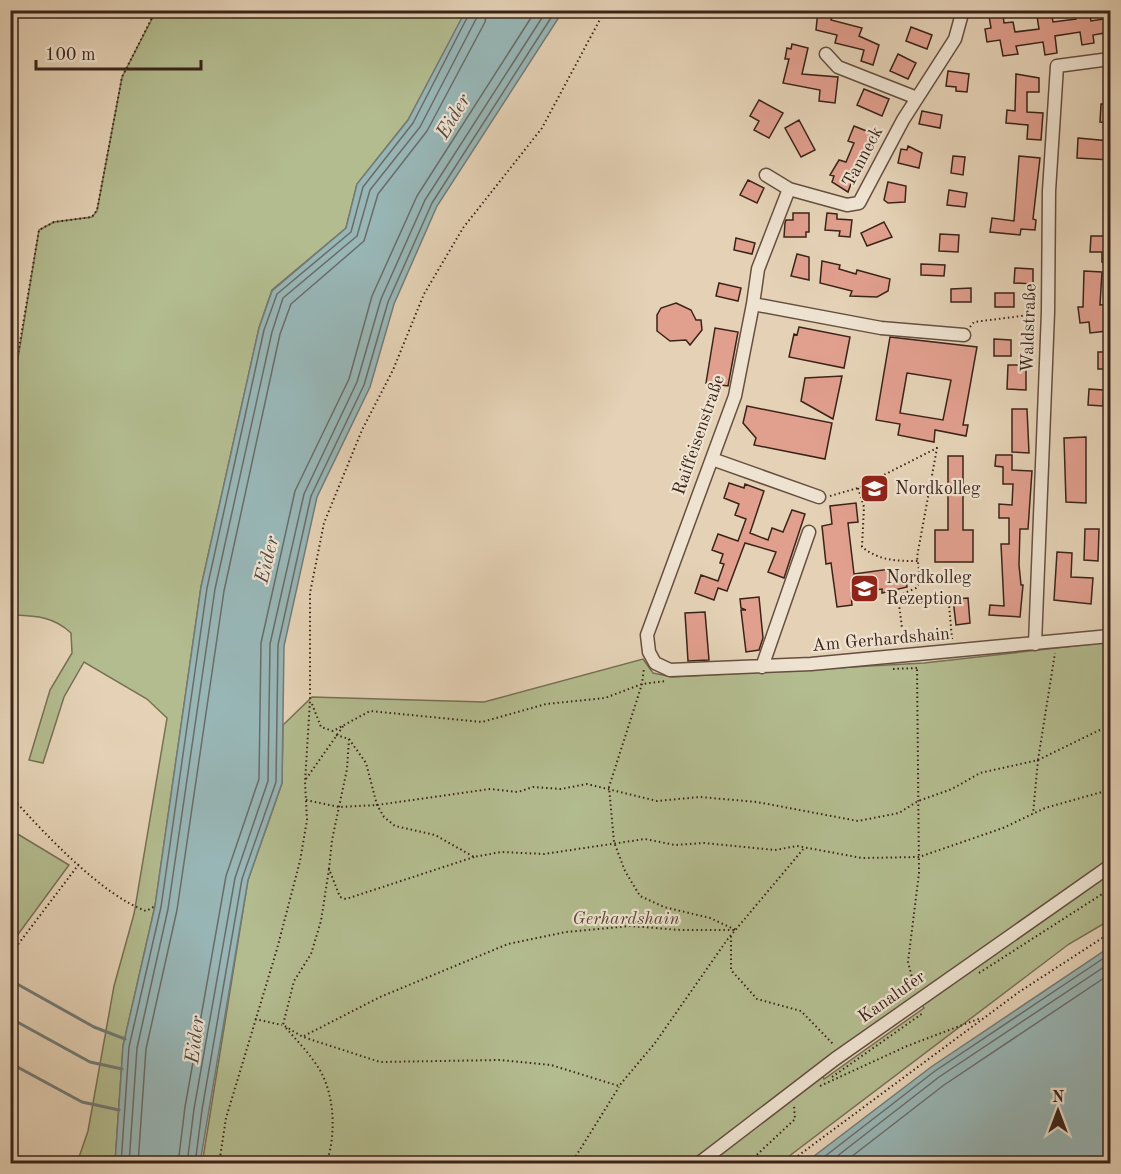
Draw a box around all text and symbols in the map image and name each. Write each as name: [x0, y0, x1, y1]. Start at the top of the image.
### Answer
scale bar: [36, 33, 201, 71]
text: 100 m: [45, 46, 96, 64]
water label: Eider: [433, 91, 475, 144]
street label: Tanneck: [840, 124, 886, 190]
street label: Waldstraße: [1018, 283, 1040, 373]
street label: Raiffeisenstraße: [670, 373, 728, 497]
school or university icon: Nordkolleg: [858, 473, 890, 505]
place label: Nordkolleg: [895, 480, 981, 498]
water label: Eider: [252, 534, 284, 587]
place label: Nordkolleg Rezeption: [886, 569, 972, 608]
school or university icon: Nordkolleg Rezeption: [849, 572, 881, 604]
street label: Am Gerhardshain: [811, 625, 951, 655]
park label: Gerhardshain: [572, 910, 680, 928]
street label: Kanalufer: [855, 967, 929, 1027]
water label: Eider: [183, 1015, 209, 1066]
north arrow: [1028, 1081, 1088, 1141]
text: N: [1052, 1090, 1065, 1106]

